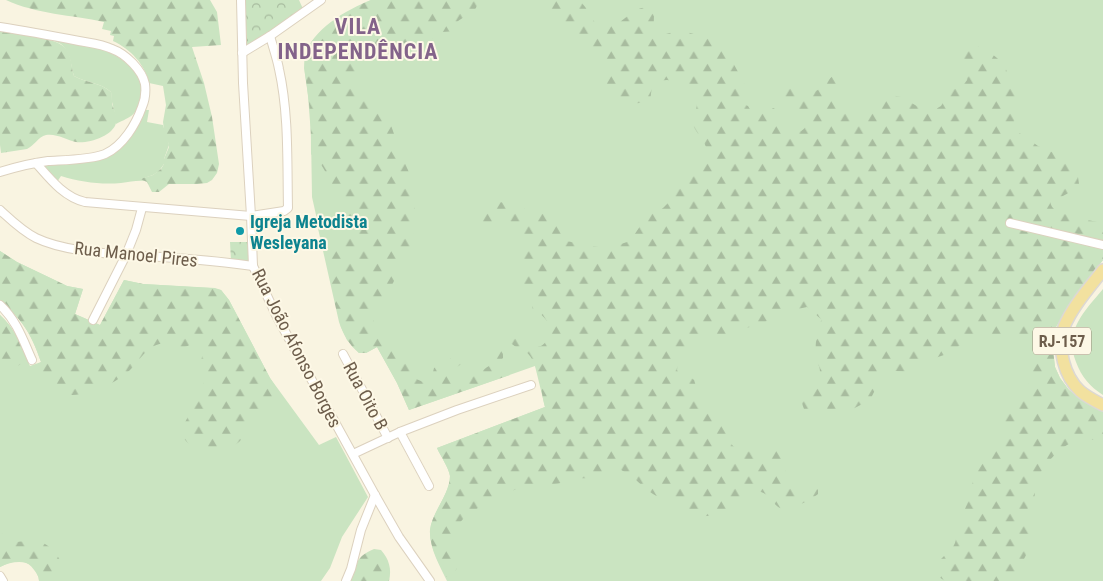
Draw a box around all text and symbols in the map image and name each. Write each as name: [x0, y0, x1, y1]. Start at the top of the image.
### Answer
district label: VILA INDEPENDÊNCIA: [278, 14, 438, 64]
place label: Igreja Metodista Wesleyana: [250, 211, 367, 253]
marker: Igreja Metodista Wesleyana: [234, 225, 246, 237]
street label: Rua Manoel Pires: [73, 237, 199, 271]
street label: Rua João Afonso Borges: [248, 265, 346, 431]
road number: RJ-157: [1033, 328, 1091, 354]
street label: Rua Oito B: [339, 358, 393, 434]

